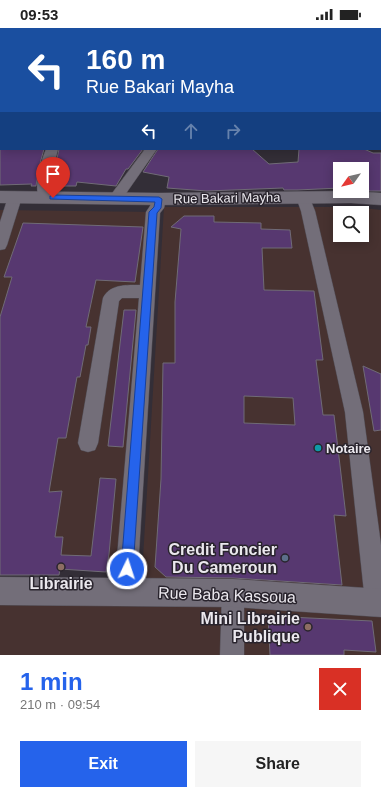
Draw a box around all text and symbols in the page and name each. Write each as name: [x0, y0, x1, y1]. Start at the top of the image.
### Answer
text: 09:53: [20, 6, 58, 23]
icon: left: [20, 44, 72, 96]
text: 160 m: [86, 44, 165, 75]
text: Rue Bakari Mayha: [86, 77, 234, 97]
icon: left: [138, 120, 160, 142]
icon: ahead: [180, 120, 202, 142]
icon: right: [222, 120, 244, 142]
pin: [36, 157, 70, 198]
north arrow: [333, 162, 369, 198]
map controls: [333, 162, 369, 242]
icon: arrive: [42, 163, 64, 185]
street label: Rue Bakari Mayha: [173, 190, 281, 206]
button: search: [333, 206, 369, 242]
place label: Notaire: [326, 441, 371, 456]
marker: Notaire: [313, 443, 323, 453]
place label: Credit Foncier Du Cameroun: [169, 541, 277, 576]
position arrow: [106, 548, 148, 590]
marker: Credit Foncier Du Cameroun: [280, 553, 290, 563]
marker: Librairie: [56, 562, 66, 572]
place label: Librairie: [29, 575, 93, 592]
street label: Rue Baba Kassoua: [158, 584, 296, 606]
place label: Mini Librairie Publique: [200, 610, 300, 645]
marker: Mini Librairie Publique: [303, 622, 313, 632]
text: 1 min: [20, 668, 83, 695]
button: close: [319, 668, 361, 710]
text: 210 m · 09:54: [20, 697, 100, 712]
button: Exit: [20, 741, 187, 787]
button: Share: [195, 741, 361, 787]

